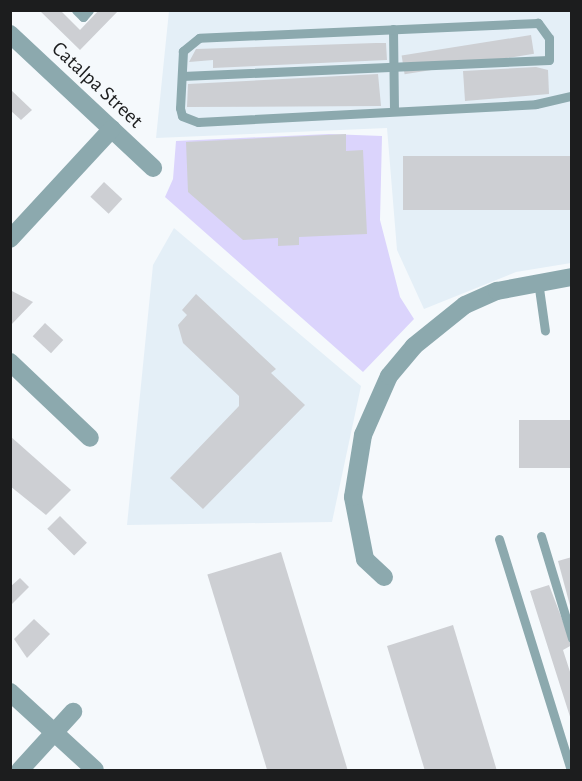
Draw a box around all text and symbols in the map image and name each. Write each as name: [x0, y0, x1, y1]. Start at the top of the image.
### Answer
street label: Catalpa Street: [46, 36, 148, 134]

